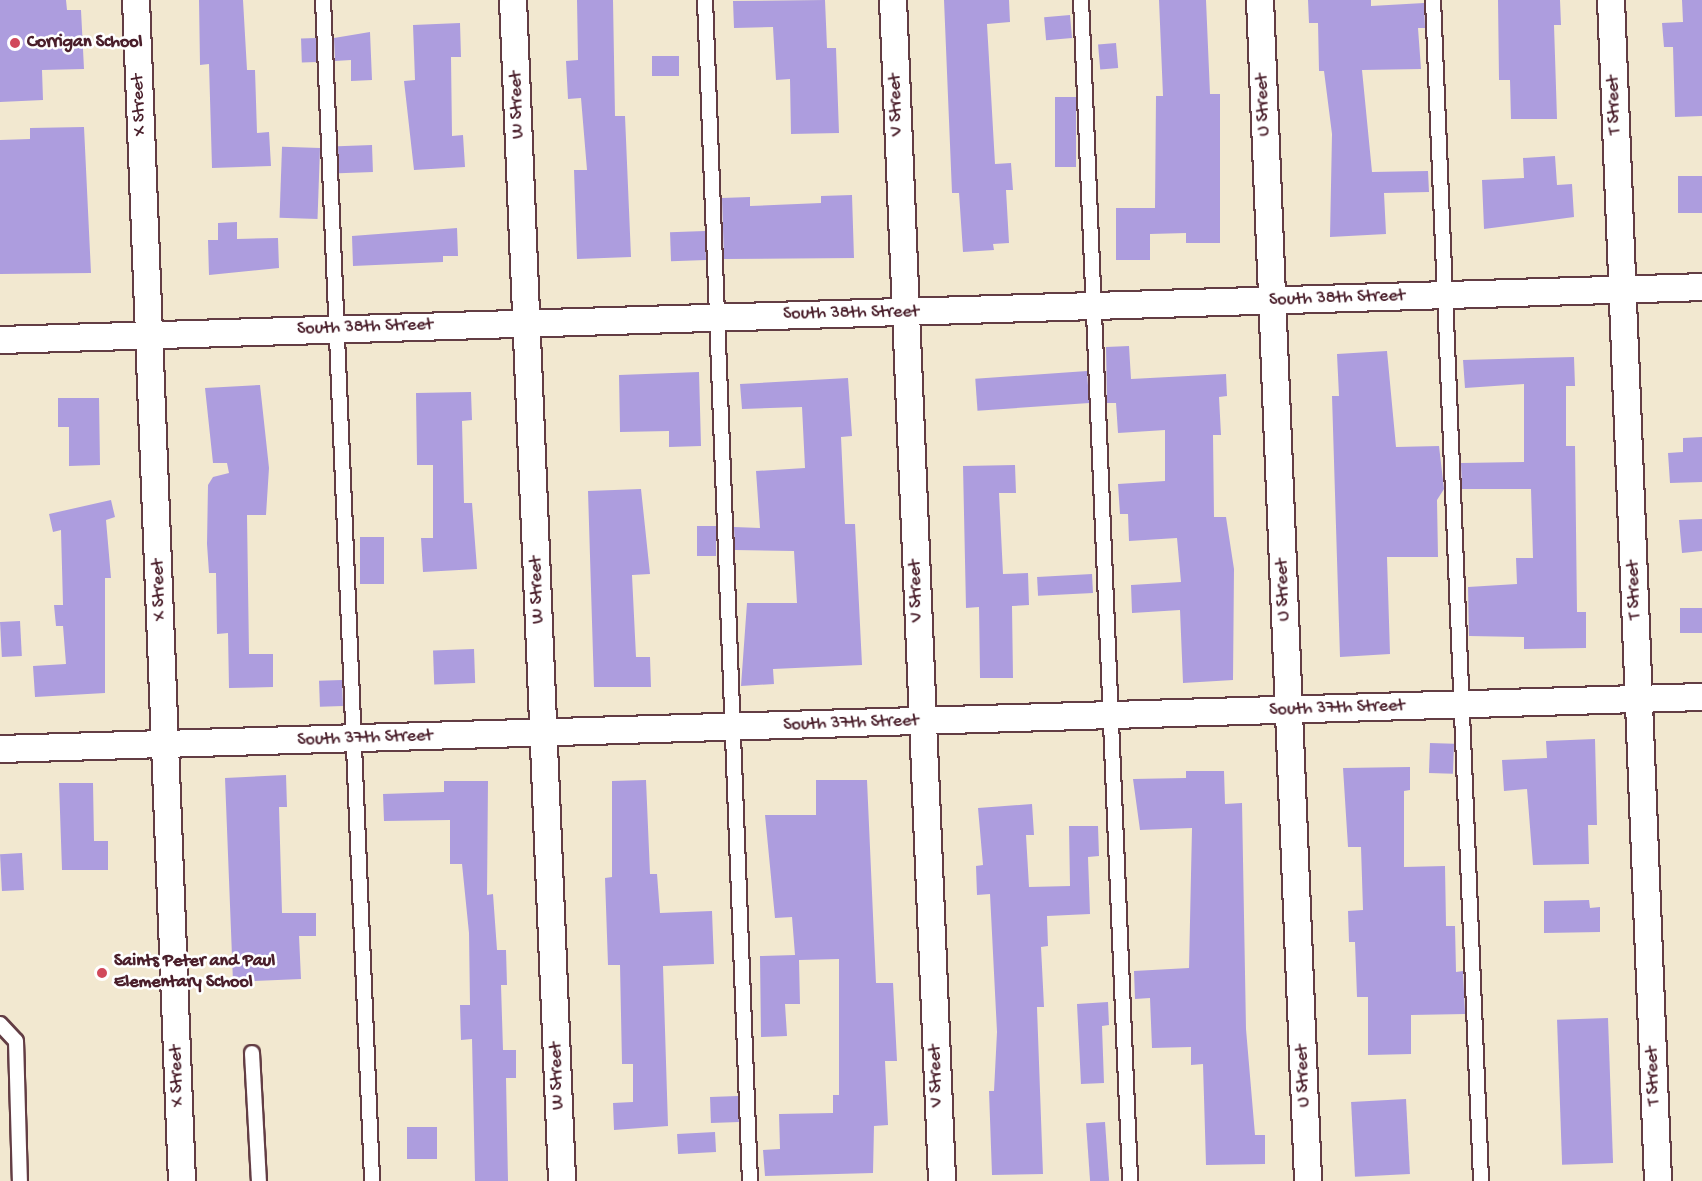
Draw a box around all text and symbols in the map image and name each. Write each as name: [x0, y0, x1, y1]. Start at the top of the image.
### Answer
place label: Corrigan School: [27, 32, 143, 54]
marker: Corrigan School: [8, 36, 22, 50]
street label: W Street: [506, 71, 530, 139]
street label: U Street: [1252, 73, 1276, 137]
street label: X Street: [128, 74, 152, 136]
street label: V Street: [885, 74, 909, 136]
street label: T Street: [1603, 75, 1627, 135]
street label: South 38th Street: [1269, 286, 1405, 312]
street label: South 38th Street: [783, 302, 919, 326]
street label: South 38th Street: [297, 315, 433, 341]
street label: W Street: [526, 556, 550, 624]
street label: U Street: [1272, 558, 1296, 622]
street label: X Street: [148, 559, 172, 621]
street label: V Street: [905, 560, 929, 622]
street label: T Street: [1623, 560, 1647, 620]
street label: South 37th Street: [1269, 696, 1405, 722]
street label: South 37th Street: [783, 711, 919, 737]
street label: South 37th Street: [297, 726, 433, 752]
place label: Saints Peter and Paul Elementary School: [114, 952, 275, 994]
marker: Saints Peter and Paul Elementary School: [95, 966, 109, 980]
street label: W Street: [546, 1042, 570, 1110]
street label: U Street: [1292, 1044, 1316, 1108]
street label: X Street: [166, 1045, 190, 1107]
street label: V Street: [925, 1045, 949, 1107]
street label: T Street: [1642, 1046, 1666, 1106]

